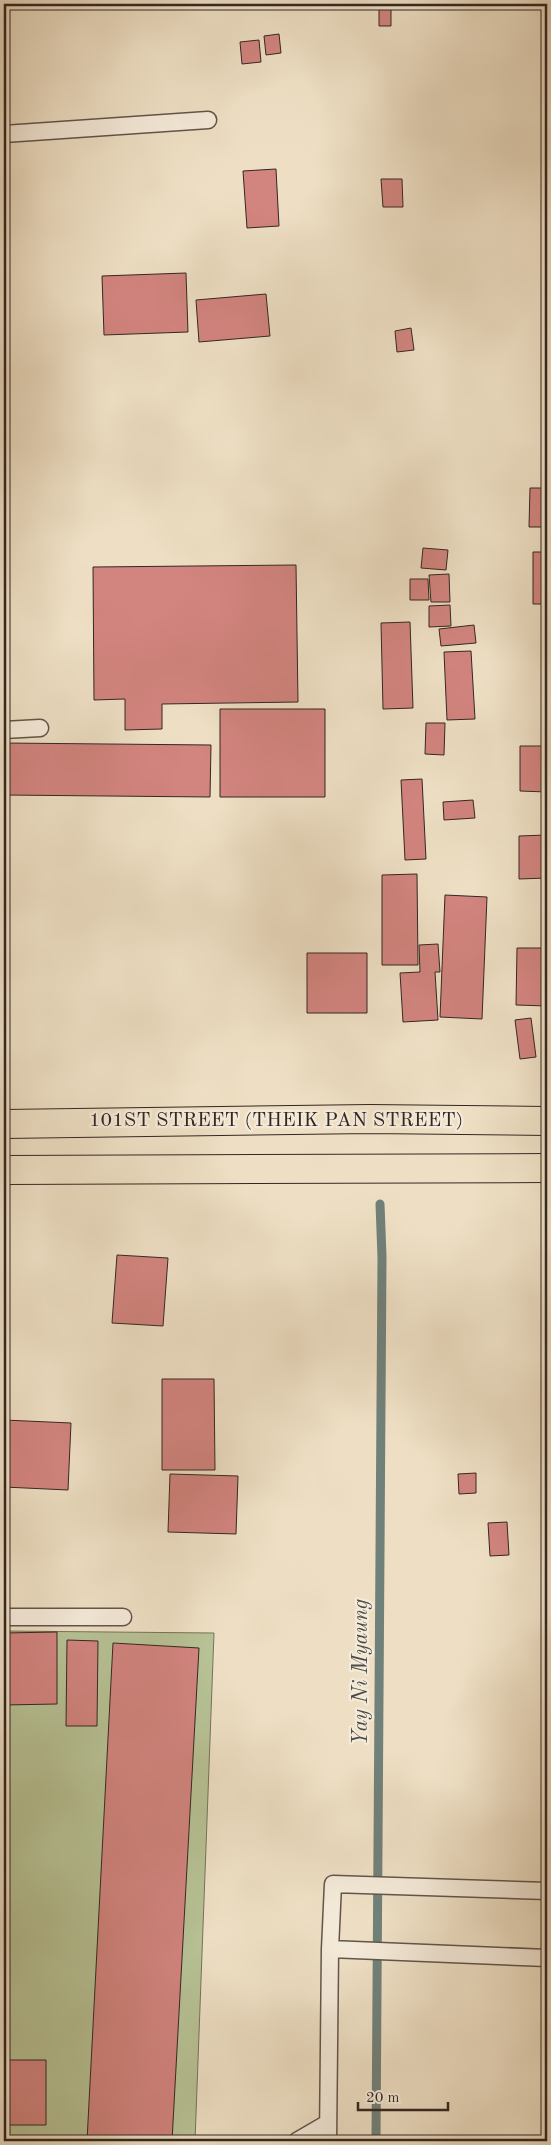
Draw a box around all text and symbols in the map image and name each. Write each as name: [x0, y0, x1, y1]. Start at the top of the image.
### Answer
street label: 101ST STREET (THEIK PAN STREET): [89, 1111, 463, 1131]
water label: Yay Ni Myaung: [351, 1599, 372, 1745]
scale bar: [358, 2080, 448, 2112]
text: 20 m: [366, 2091, 400, 2106]

